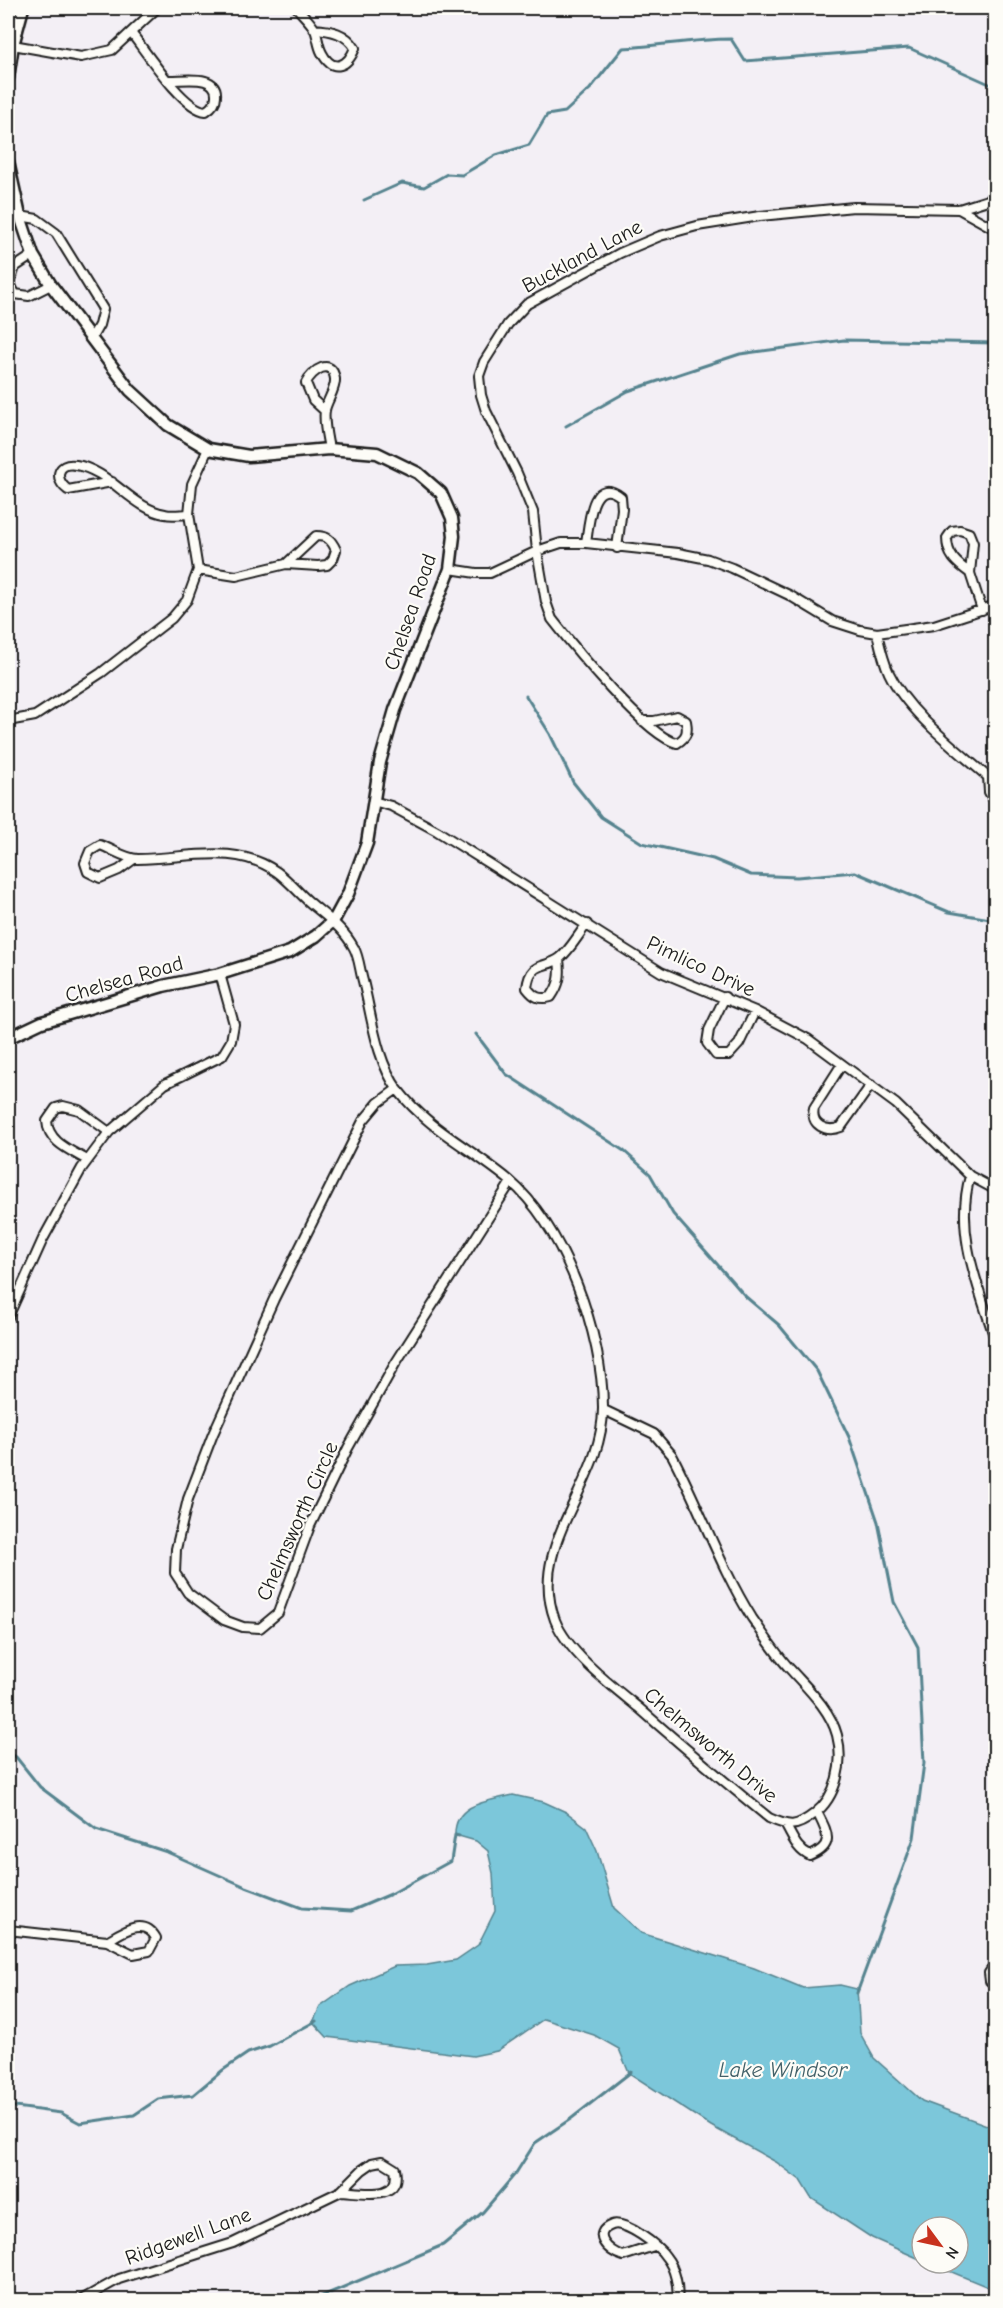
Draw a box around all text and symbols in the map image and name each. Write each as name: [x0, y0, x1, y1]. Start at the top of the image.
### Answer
street label: Buckland Lane: [518, 214, 646, 298]
street label: Chelsea Road: [379, 551, 441, 673]
street label: Pimlico Drive: [643, 930, 759, 1002]
street label: Chelsea Road: [62, 951, 186, 1007]
street label: Chelmsworth Circle: [251, 1438, 343, 1604]
street label: Chelmsworth Drive: [640, 1682, 782, 1808]
water label: Lake Windsor: [719, 2057, 849, 2083]
street label: Ridgewell Lane: [122, 2202, 254, 2270]
north arrow: [910, 2215, 970, 2275]
text: N: [941, 2243, 962, 2262]

